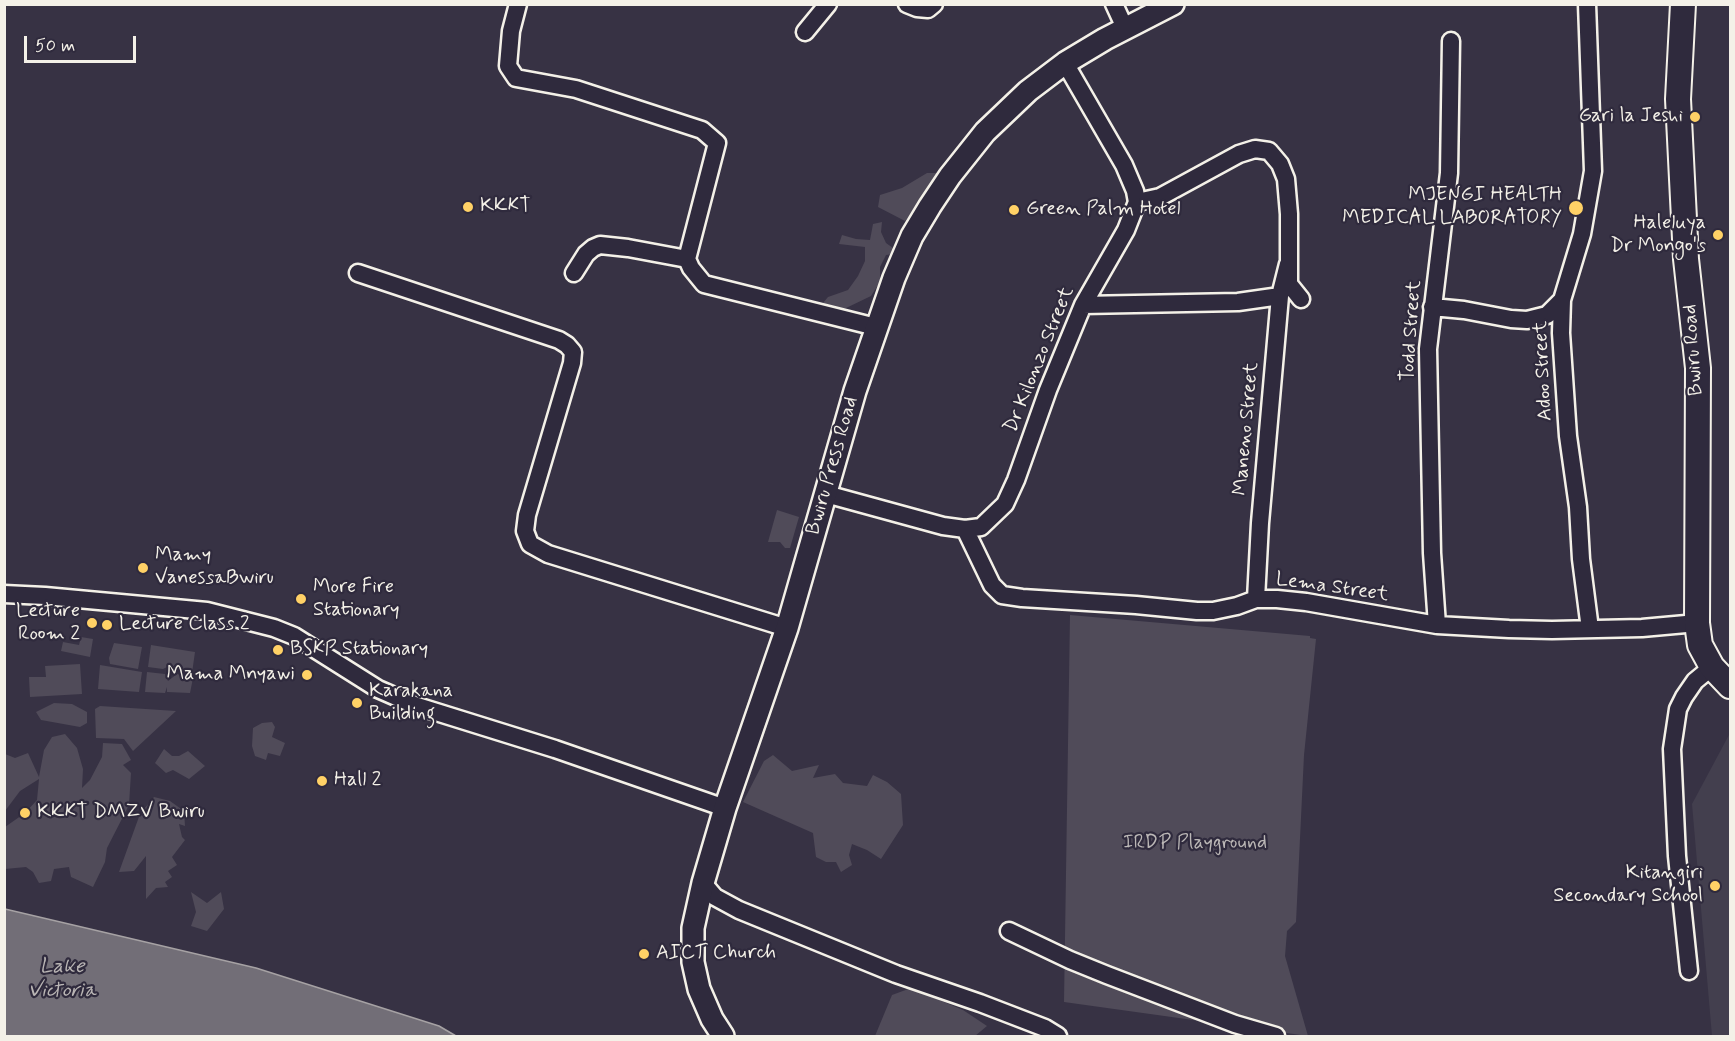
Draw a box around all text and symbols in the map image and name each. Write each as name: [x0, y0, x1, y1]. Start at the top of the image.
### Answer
scale bar: [27, 24, 140, 62]
text: 50 m: [35, 34, 75, 58]
place label: Gari la Jeshi: [1579, 105, 1683, 129]
marker: Gari la Jeshi: [1688, 110, 1702, 124]
place label: MJENGI HEALTH MEDICAL LABORATORY: [1342, 184, 1562, 231]
place label: KKKT: [480, 195, 531, 219]
place label: Green Palm Hotel: [1026, 198, 1180, 222]
marker: MJENGI HEALTH MEDICAL LABORATORY: [1567, 199, 1585, 217]
marker: KKKT: [461, 200, 475, 214]
marker: Green Palm Hotel: [1007, 203, 1021, 217]
place label: Haleluya Dr Mongo's: [1610, 212, 1706, 259]
marker: Haleluya Dr Mongo's: [1711, 228, 1725, 242]
street label: Todd Street: [1396, 280, 1428, 382]
street label: Dr Kilonzo Street: [1000, 284, 1080, 436]
street label: Bwiru Road: [1679, 303, 1709, 397]
street label: Adoo Street: [1529, 320, 1559, 422]
street label: Maneno Street: [1229, 361, 1265, 497]
street label: Bwiru Press Road: [802, 394, 864, 538]
place label: Mamy VanessaBwiru: [155, 544, 274, 591]
marker: Mamy VanessaBwiru: [136, 561, 150, 575]
street label: Lema Street: [1274, 568, 1390, 608]
place label: More Fire Stationary: [313, 576, 399, 623]
marker: More Fire Stationary: [294, 592, 308, 606]
place label: Lecture Room 2: [16, 600, 80, 647]
place label: Lecture Class 2: [119, 613, 250, 637]
marker: Lecture Room 2: [85, 616, 99, 630]
marker: Lecture Class 2: [100, 618, 114, 632]
place label: BSKP Stationary: [290, 638, 428, 662]
marker: BSKP Stationary: [271, 643, 285, 657]
place label: Mama Mnyawi: [167, 663, 295, 687]
marker: Mama Mnyawi: [300, 668, 314, 682]
place label: Karakana Building: [369, 680, 453, 727]
marker: Karakana Building: [350, 696, 364, 710]
place label: Hall 2: [334, 769, 381, 793]
marker: Hall 2: [315, 774, 329, 788]
place label: KKKT DMZV Bwiru: [37, 801, 205, 825]
marker: KKKT DMZV Bwiru: [18, 806, 32, 820]
park label: IRDP Playground: [1123, 832, 1267, 856]
place label: Kitangiri Secondary School: [1553, 862, 1703, 909]
marker: Kitangiri Secondary School: [1708, 879, 1722, 893]
place label: AICT Church: [656, 942, 776, 966]
marker: AICT Church: [637, 947, 651, 961]
water label: Lake Victoria: [28, 955, 96, 1005]

